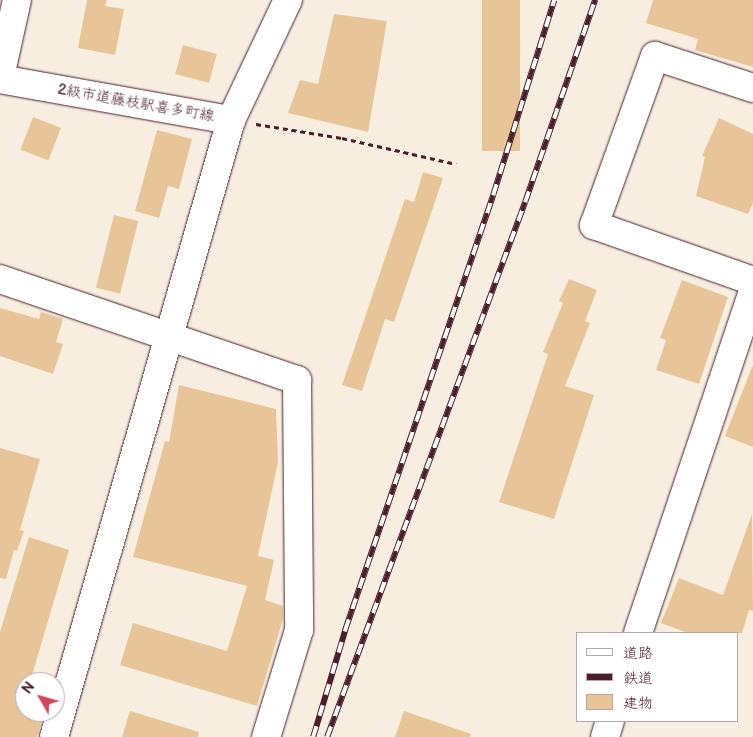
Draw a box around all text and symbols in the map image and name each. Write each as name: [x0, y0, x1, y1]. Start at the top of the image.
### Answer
street label: 2級市道藤枝駅喜多町線: [56, 80, 216, 126]
legend: [576, 632, 738, 722]
text: 道路: [623, 644, 653, 663]
text: 鉄道: [623, 669, 653, 688]
north arrow: [15, 672, 65, 722]
text: N: [19, 679, 39, 697]
text: 建物: [623, 694, 653, 713]

